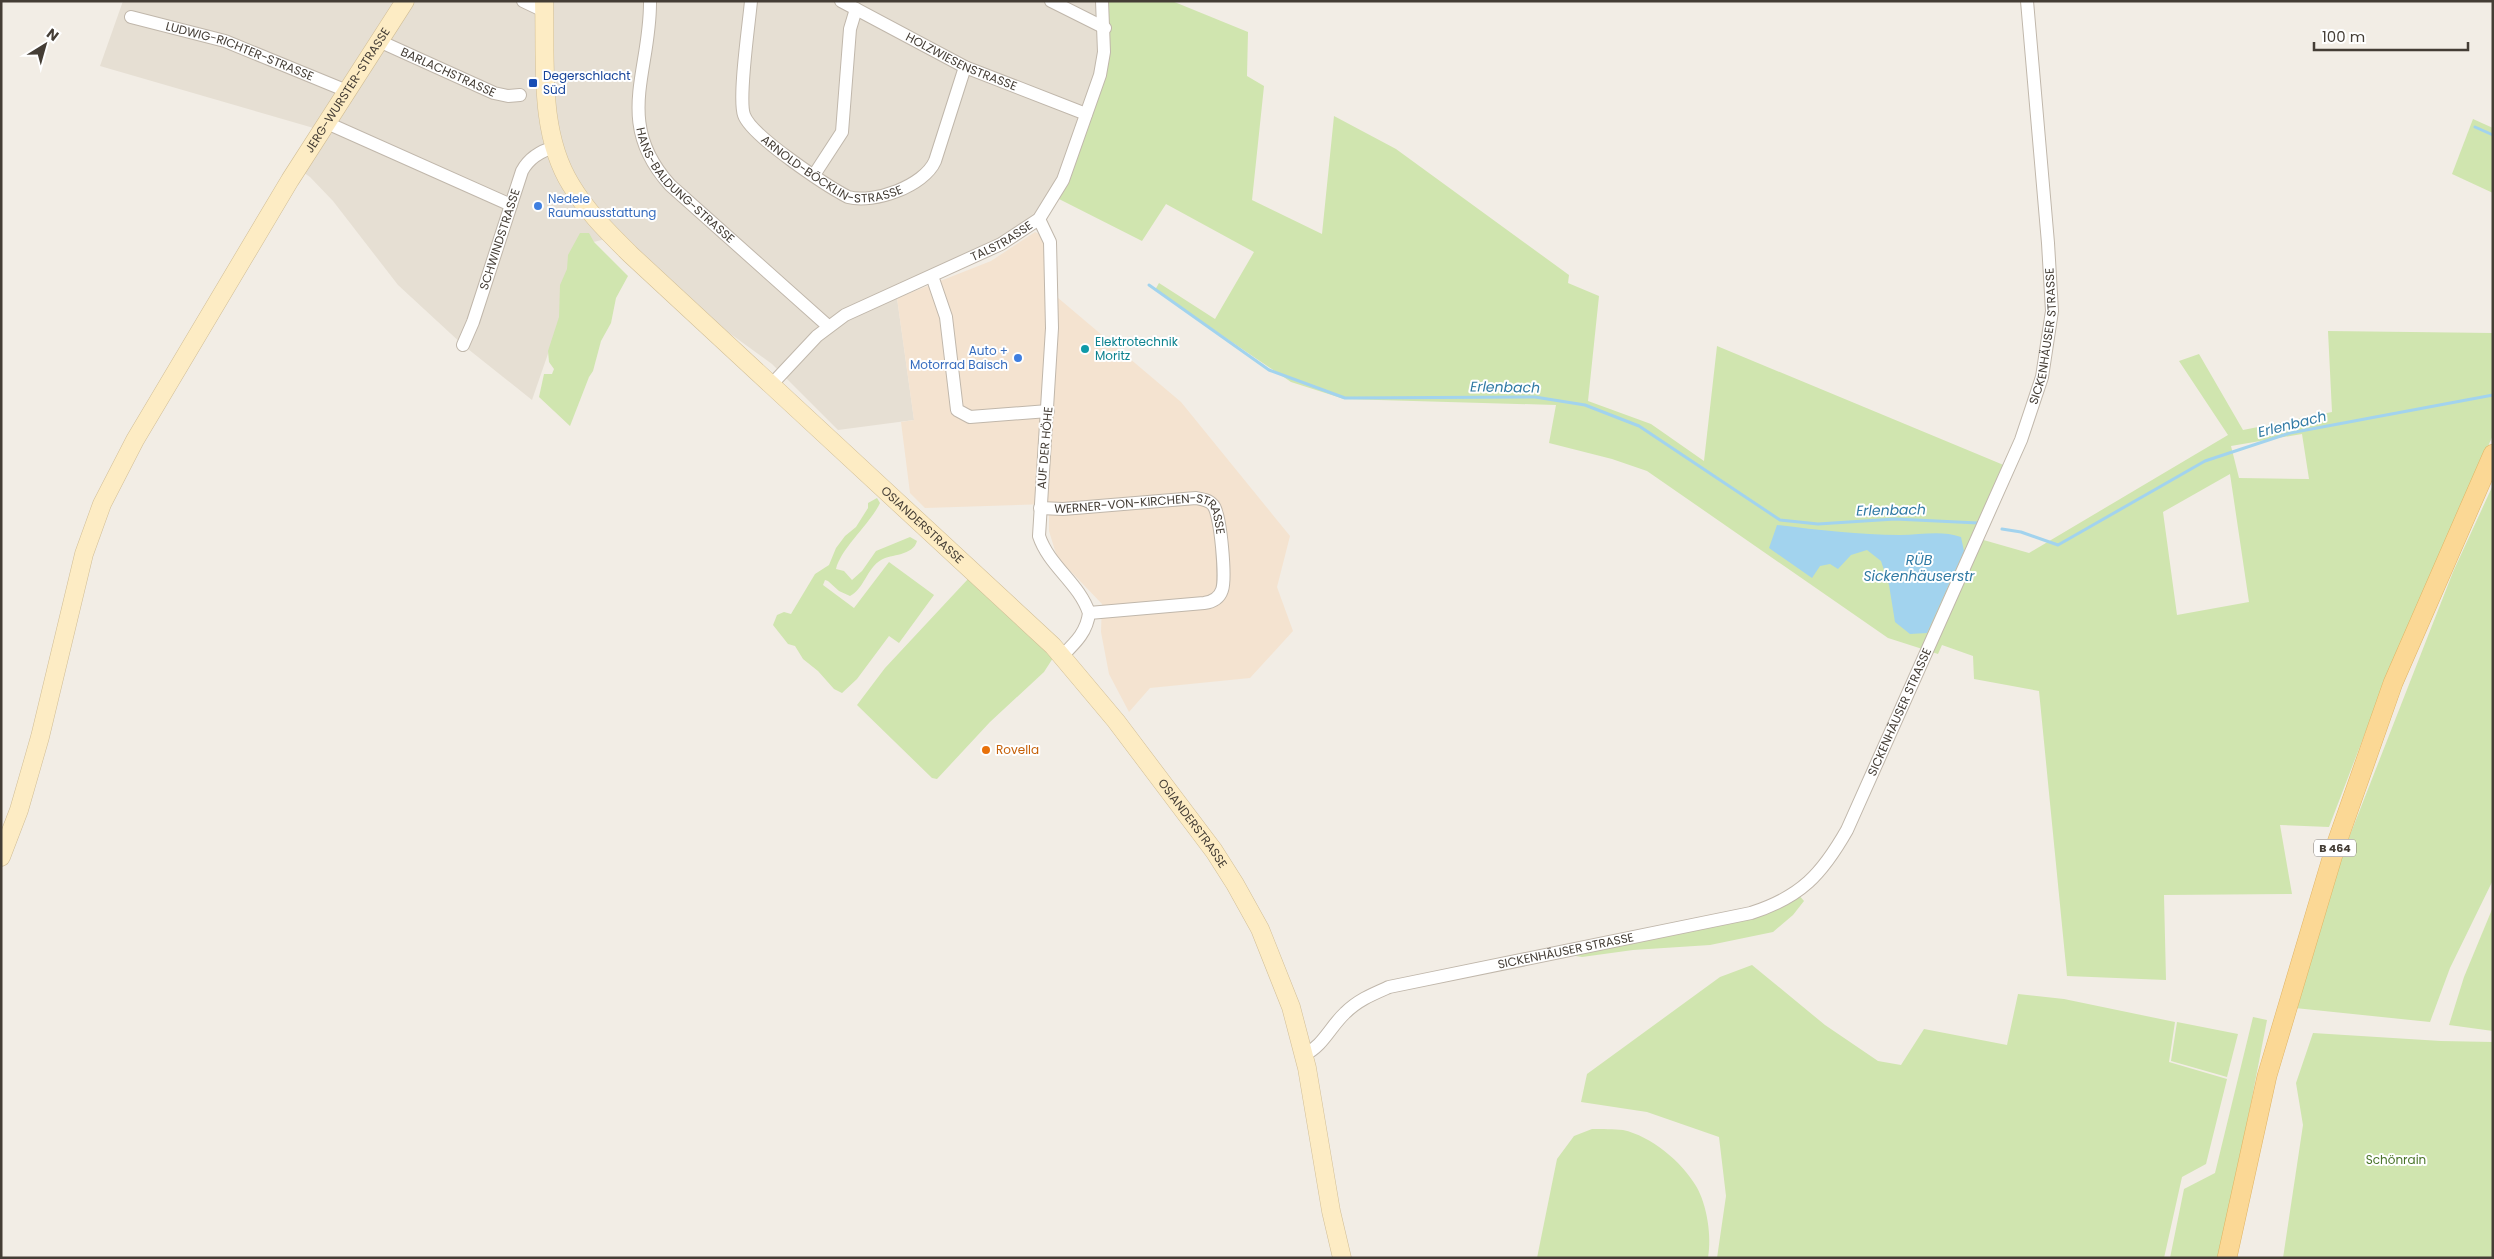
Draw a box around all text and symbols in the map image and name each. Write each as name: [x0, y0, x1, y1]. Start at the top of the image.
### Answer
street label: LUDWIG-RICHTER-STRASSE: [164, 17, 316, 84]
north arrow: [20, 20, 70, 70]
scale bar: [2314, 20, 2468, 52]
text: N: [43, 23, 63, 46]
street label: JERG-WURSTER-STRASSE: [301, 24, 394, 156]
text: 100 m: [2322, 26, 2365, 47]
street label: HOLZWIESENSTRASSE: [903, 28, 1020, 94]
street label: BARLACHSTRASSE: [398, 43, 499, 101]
place label: Degerschlacht Süd: [543, 67, 631, 98]
marker: Degerschlacht Süd: [527, 77, 539, 89]
street label: HANS-BALDUNG-STRASSE: [632, 126, 738, 247]
street label: ARNOLD-BÖCKLIN-STRASSE: [758, 131, 905, 207]
street label: SCHWINDSTRASSE: [475, 186, 524, 292]
place label: Nedele Raumausstattung: [548, 190, 656, 221]
marker: Nedele Raumausstattung: [532, 200, 544, 212]
street label: TALSTRASSE: [968, 217, 1036, 265]
street label: SICKENHÄUSER STRASSE: [2024, 267, 2060, 407]
place label: Elektrotechnik Moritz: [1095, 333, 1179, 364]
place label: Auto + Motorrad Baisch: [910, 342, 1008, 373]
marker: Elektrotechnik Moritz: [1079, 343, 1091, 355]
marker: Auto + Motorrad Baisch: [1012, 352, 1024, 364]
water label: Erlenbach: [1470, 376, 1540, 398]
street label: AUF DER HÖHE: [1032, 406, 1057, 490]
water label: Erlenbach: [2256, 406, 2328, 442]
street label: OSIANDERSTRASSE: [878, 482, 968, 567]
street label: WERNER-VON-KIRCHEN-STRASSE: [1054, 489, 1230, 535]
water label: Erlenbach: [1856, 499, 1926, 521]
water label: RÜB Sickenhäuserstr: [1863, 550, 1975, 586]
street label: SICKENHÄUSER STRASSE: [1863, 645, 1935, 779]
place label: Rovella: [996, 741, 1039, 758]
marker: Rovella: [980, 744, 992, 756]
street label: OSIANDERSTRASSE: [1154, 775, 1232, 871]
road number: B 464: [2314, 840, 2356, 856]
street label: SICKENHÄUSER STRASSE: [1496, 928, 1635, 973]
park label: Schönrain: [2366, 1151, 2426, 1168]

